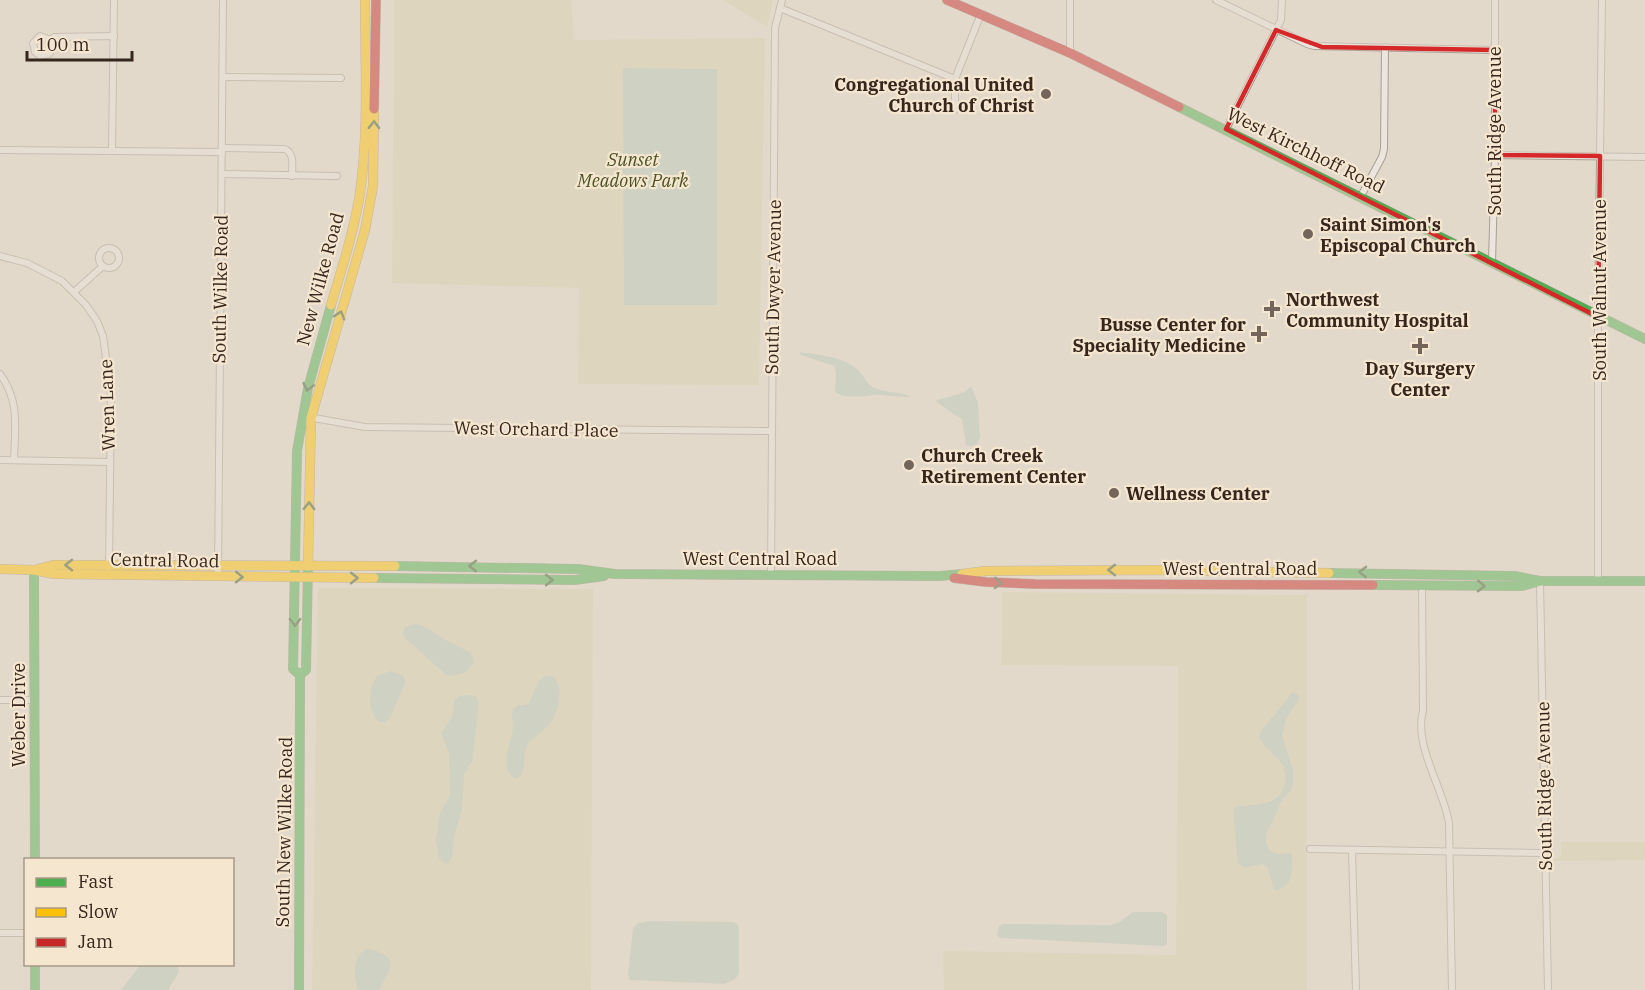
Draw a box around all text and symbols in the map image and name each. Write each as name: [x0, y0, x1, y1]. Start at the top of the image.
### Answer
scale bar: [27, 24, 132, 62]
text: 100 m: [36, 33, 90, 56]
street label: South Ridge Avenue: [1483, 46, 1506, 216]
place label: Congregational United Church of Christ: [834, 73, 1034, 117]
marker: Congregational United Church of Christ: [1039, 87, 1053, 101]
street label: West Kirchhoff Road: [1223, 102, 1389, 198]
one-way arrow: [368, 120, 380, 129]
park label: Sunset Meadows Park: [576, 148, 689, 192]
street label: South Dwyer Avenue: [760, 199, 786, 375]
street label: South Walnut Avenue: [1588, 199, 1611, 381]
street label: New Wilke Road: [291, 210, 349, 348]
place label: Saint Simon's Episcopal Church: [1320, 213, 1476, 257]
street label: South Wilke Road: [207, 214, 233, 364]
marker: Saint Simon's Episcopal Church: [1301, 227, 1315, 241]
place label: Northwest Community Hospital: [1286, 288, 1469, 332]
marker: Northwest Community Hospital: [1263, 300, 1281, 318]
one-way arrow: [333, 310, 345, 321]
place label: Busse Center for Speciality Medicine: [1072, 313, 1246, 357]
marker: Busse Center for Speciality Medicine: [1250, 325, 1268, 343]
marker: Day Surgery Center: [1411, 337, 1429, 355]
place label: Day Surgery Center: [1365, 357, 1476, 401]
street label: Wren Lane: [94, 359, 120, 451]
one-way arrow: [302, 381, 315, 391]
street label: West Orchard Place: [453, 416, 619, 442]
place label: Church Creek Retirement Center: [921, 444, 1086, 488]
marker: Church Creek Retirement Center: [902, 458, 916, 472]
place label: Wellness Center: [1126, 482, 1270, 505]
marker: Wellness Center: [1107, 486, 1121, 500]
one-way arrow: [302, 502, 315, 511]
street label: West Central Road: [683, 547, 837, 570]
street label: Central Road: [110, 548, 220, 572]
street label: West Central Road: [1163, 557, 1317, 580]
one-way arrow: [64, 559, 73, 571]
one-way arrow: [468, 560, 477, 572]
one-way arrow: [1108, 564, 1117, 576]
one-way arrow: [1359, 566, 1368, 578]
one-way arrow: [235, 571, 244, 583]
one-way arrow: [349, 572, 358, 584]
one-way arrow: [544, 574, 553, 586]
one-way arrow: [994, 576, 1003, 589]
one-way arrow: [1476, 579, 1485, 592]
one-way arrow: [289, 617, 301, 626]
street label: Weber Drive: [7, 663, 30, 767]
street label: South Ridge Avenue: [1531, 701, 1557, 871]
street label: South New Wilke Road: [271, 736, 297, 927]
legend: [24, 858, 234, 966]
text: Fast: [78, 870, 113, 893]
text: Slow: [78, 900, 118, 923]
text: Jam: [78, 930, 113, 953]

